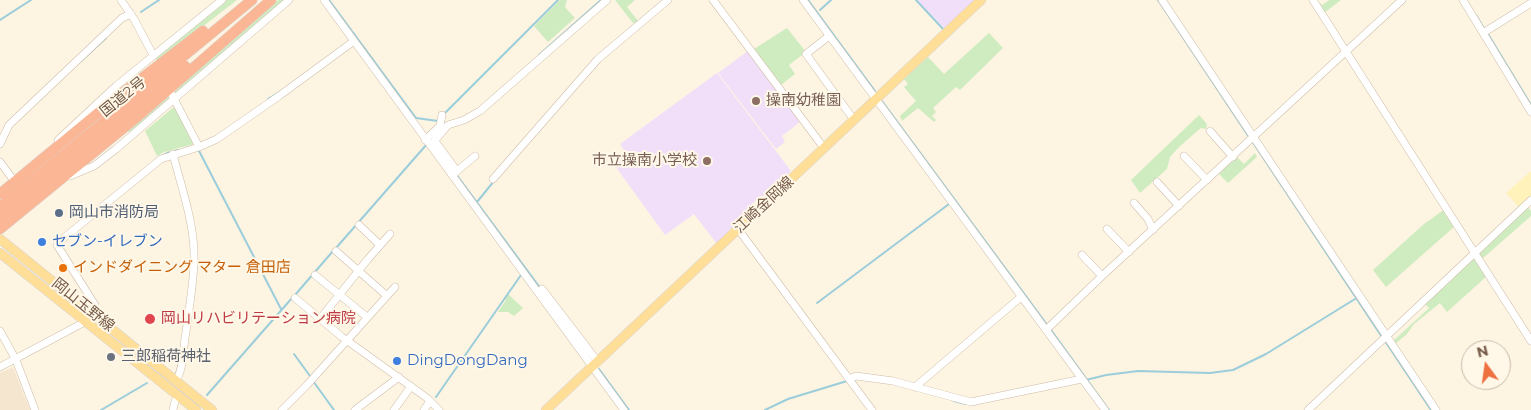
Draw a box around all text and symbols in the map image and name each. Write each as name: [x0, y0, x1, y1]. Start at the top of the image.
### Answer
street label: 国道2号: [97, 73, 149, 121]
place label: 操南幼稚園: [766, 92, 841, 110]
marker: 操南幼稚園: [750, 95, 762, 107]
place label: 市立操南小学校: [592, 152, 697, 170]
marker: 市立操南小学校: [701, 155, 713, 167]
street label: 江崎金岡線: [730, 173, 798, 237]
place label: 岡山市消防局: [69, 204, 159, 222]
marker: 岡山市消防局: [53, 207, 65, 219]
place label: セブン-イレブン: [52, 233, 163, 251]
marker: セブン-イレブン: [36, 236, 48, 248]
place label: インドダイニング マター 倉田店: [73, 259, 291, 277]
marker: インドダイニング マター 倉田店: [57, 262, 69, 274]
street label: 岡山玉野線: [48, 274, 118, 336]
place label: 岡山リハビリテーション病院: [161, 310, 356, 328]
marker: 岡山リハビリテーション病院: [143, 312, 157, 326]
north arrow: [1461, 340, 1511, 390]
text: N: [1475, 341, 1490, 362]
place label: 三郎稲荷神社: [121, 348, 211, 366]
marker: 三郎稲荷神社: [105, 351, 117, 363]
place label: DingDongDang: [407, 352, 528, 370]
marker: DingDongDang: [391, 355, 403, 367]

